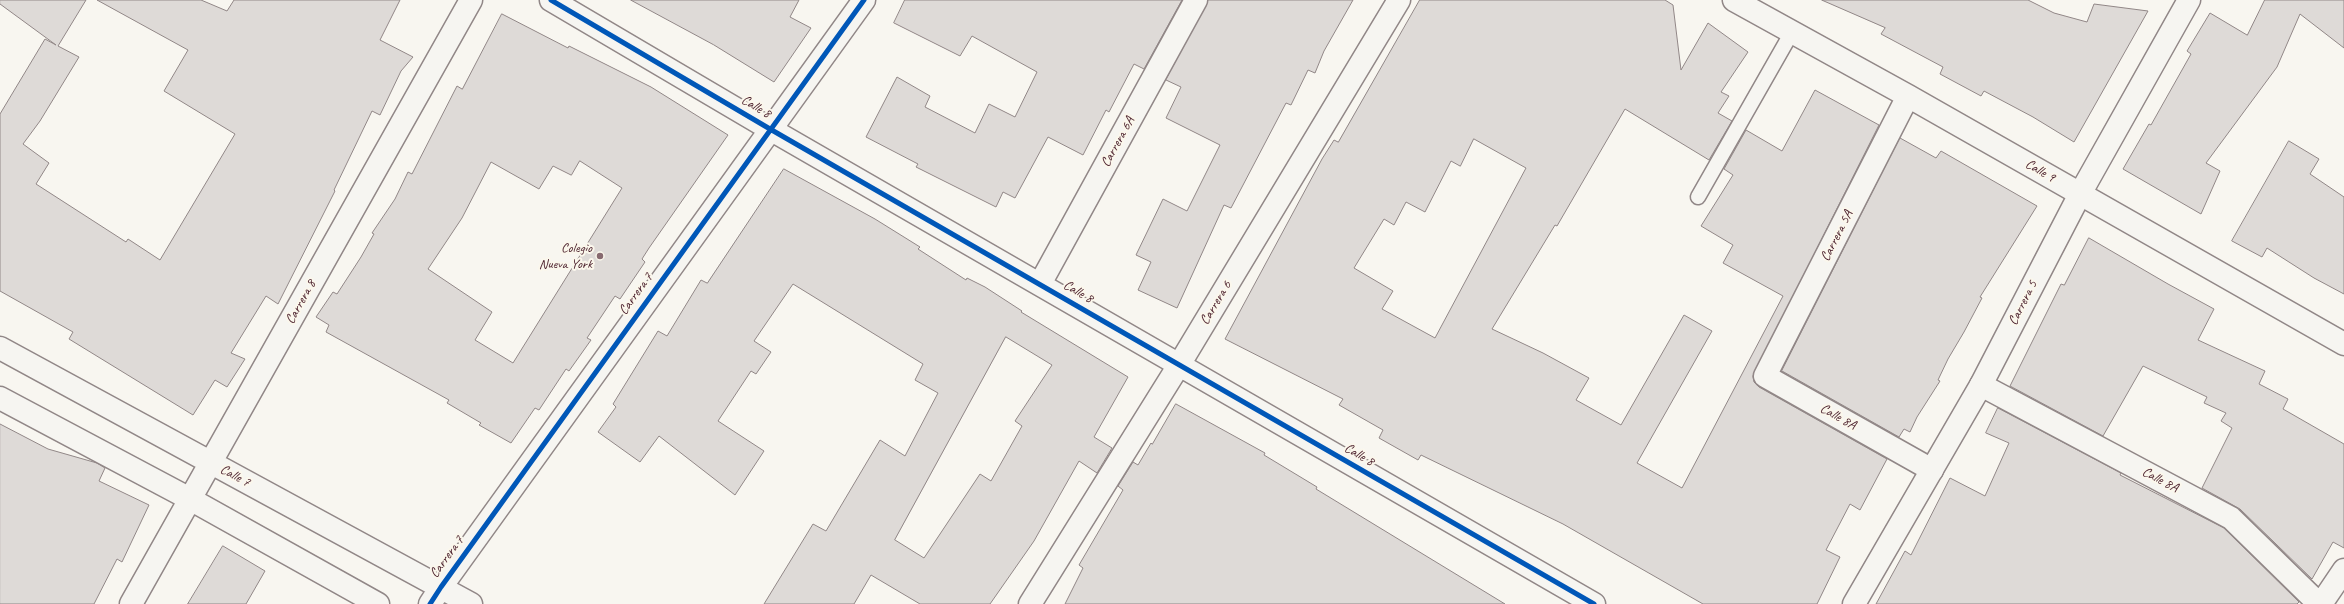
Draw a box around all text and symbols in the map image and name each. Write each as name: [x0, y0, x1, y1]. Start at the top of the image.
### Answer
street label: Calle 8: [738, 92, 774, 122]
street label: Carrera 6A: [1097, 114, 1139, 170]
street label: Calle 9: [2022, 156, 2058, 186]
street label: Carrera 5A: [1817, 208, 1857, 264]
place label: Colegio Nueva York: [539, 240, 592, 272]
marker: Colegio Nueva York: [595, 251, 605, 261]
street label: Carrera 7: [615, 270, 657, 318]
street label: Carrera 8: [282, 277, 320, 327]
street label: Calle 8: [1060, 277, 1096, 307]
street label: Carrera 6: [1196, 278, 1236, 328]
street label: Carrera 5: [2005, 278, 2041, 328]
street label: Calle 8A: [1817, 400, 1859, 434]
street label: Calle 8: [1341, 440, 1377, 470]
street label: Calle 7: [217, 461, 253, 491]
street label: Calle 8A: [2139, 463, 2181, 497]
street label: Carrera 7: [426, 533, 468, 581]

